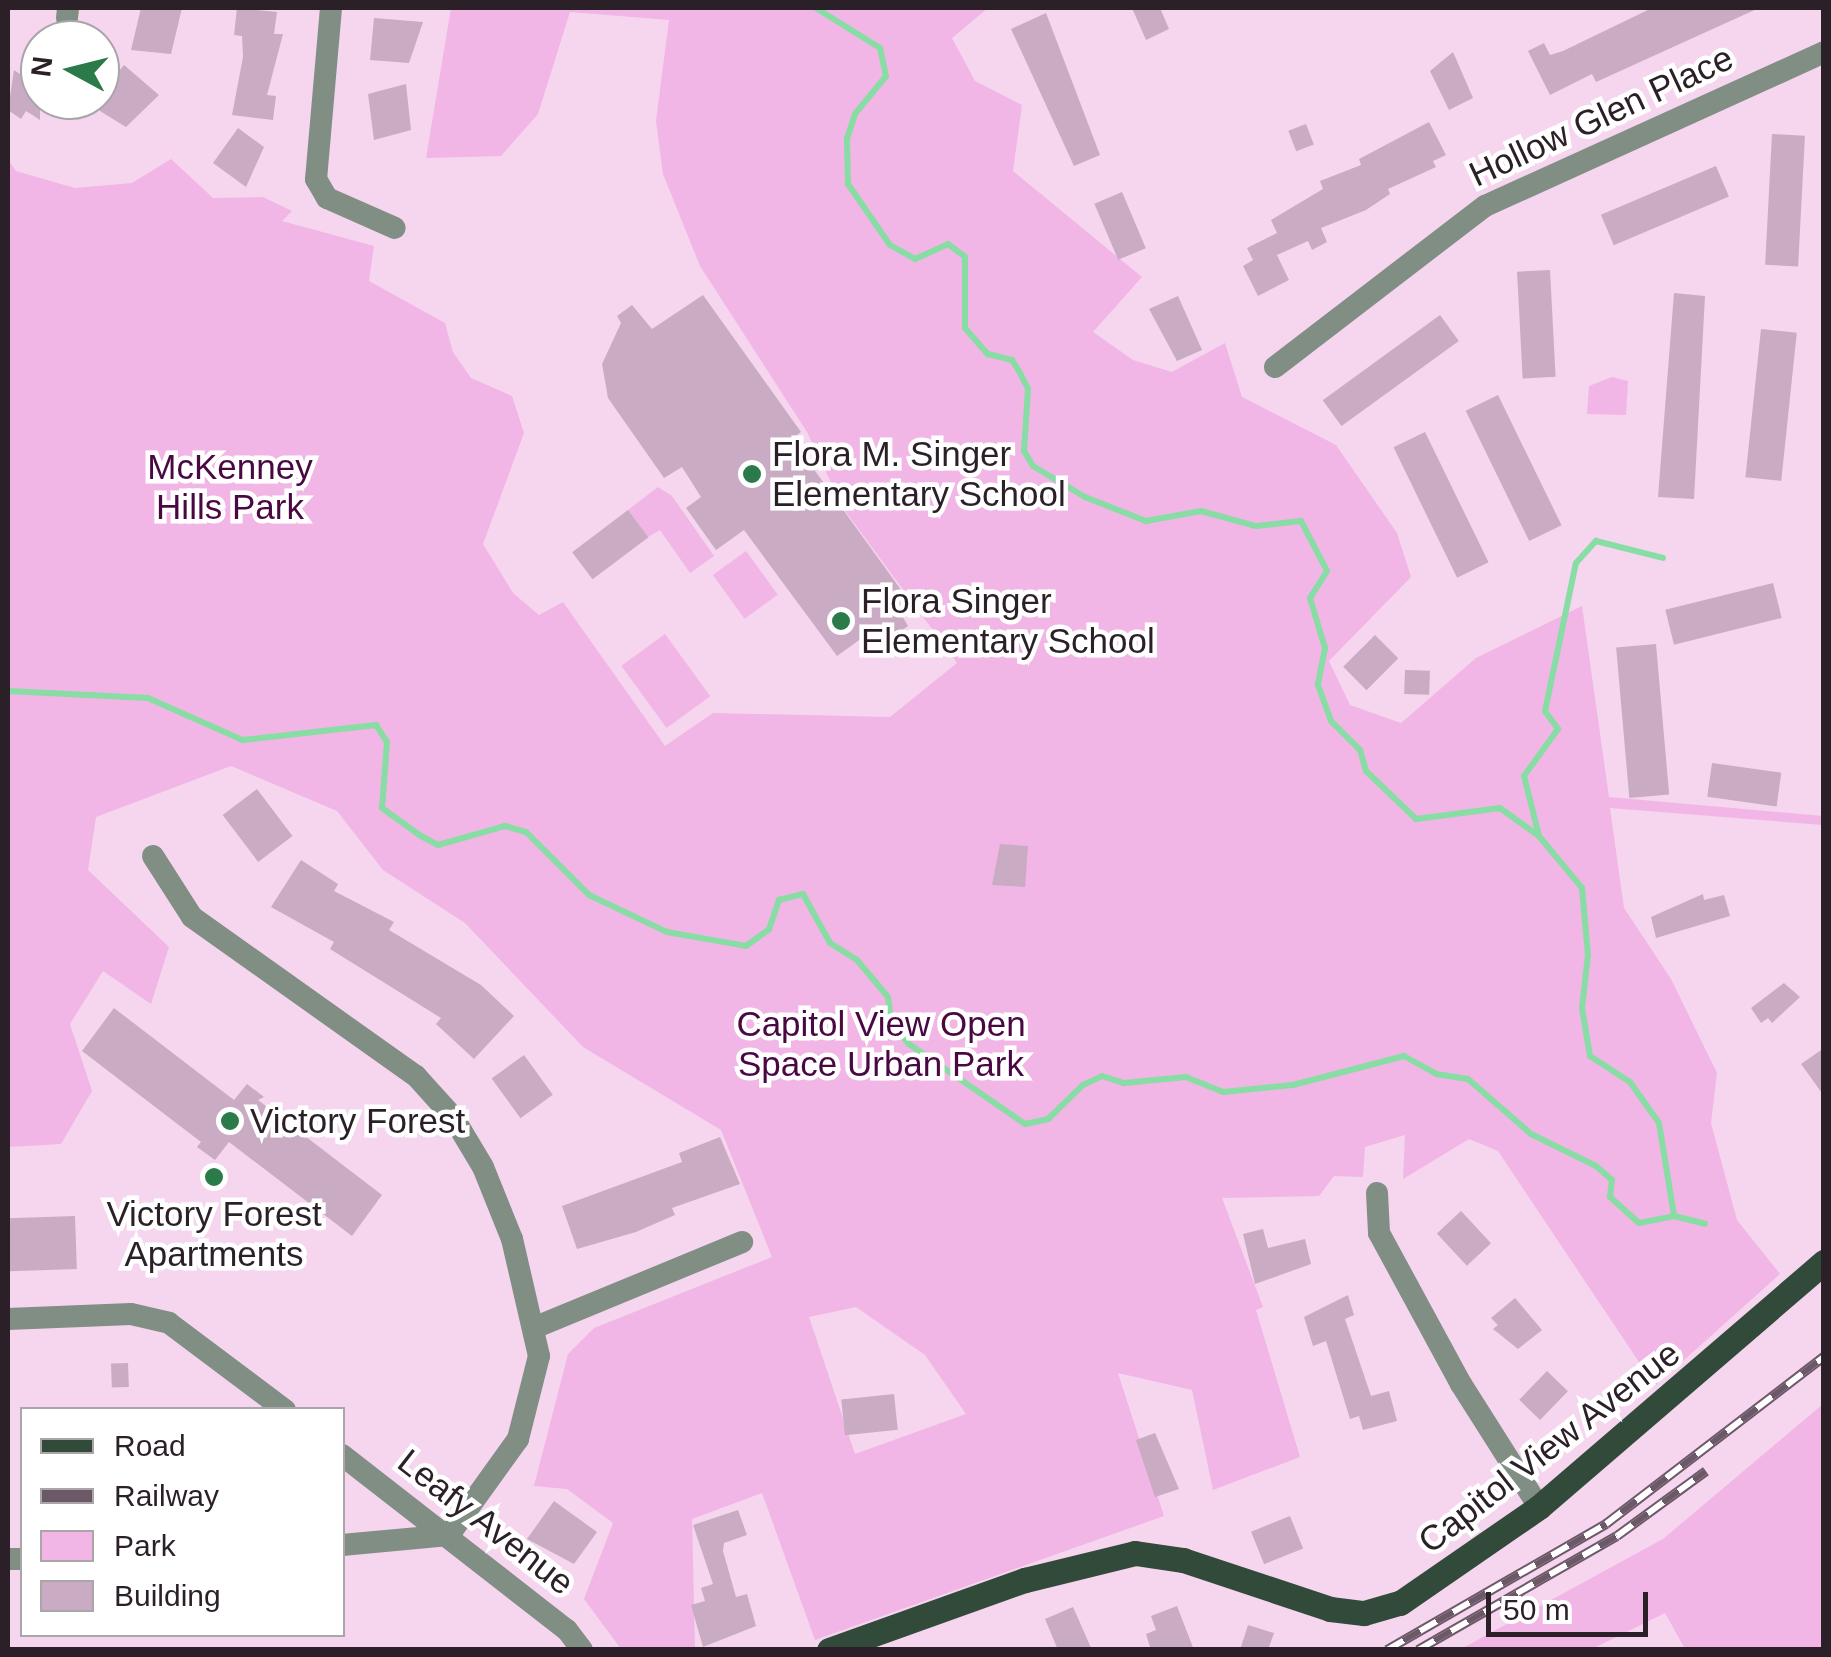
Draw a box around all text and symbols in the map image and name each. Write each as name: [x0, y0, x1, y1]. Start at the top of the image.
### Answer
north arrow: [20, 20, 120, 120]
street label: Hollow Glen Place: [1463, 37, 1739, 195]
text: N: [25, 55, 58, 78]
place label: Flora M. Singer Elementary School: [772, 433, 1066, 515]
park label: McKenney Hills Park: [147, 446, 313, 528]
marker: Flora M. Singer Elementary School: [741, 463, 763, 485]
place label: Flora Singer Elementary School: [861, 580, 1155, 662]
marker: Flora Singer Elementary School: [830, 610, 852, 632]
park label: Capitol View Open Space Urban Park: [736, 1003, 1026, 1085]
place label: Victory Forest: [250, 1100, 465, 1142]
marker: Victory Forest: [219, 1110, 241, 1132]
marker: Victory Forest Apartments: [203, 1166, 225, 1188]
place label: Victory Forest Apartments: [106, 1193, 322, 1275]
street label: Capitol View Avenue: [1409, 1331, 1689, 1563]
legend: [20, 1407, 345, 1637]
text: Road: [114, 1429, 186, 1462]
street label: Leafy Avenue: [389, 1440, 583, 1604]
text: Railway: [114, 1479, 219, 1512]
text: Park: [114, 1529, 176, 1562]
scale bar: [1491, 1572, 1654, 1634]
text: Building: [114, 1579, 221, 1612]
text: 50 m: [1503, 1593, 1570, 1626]

